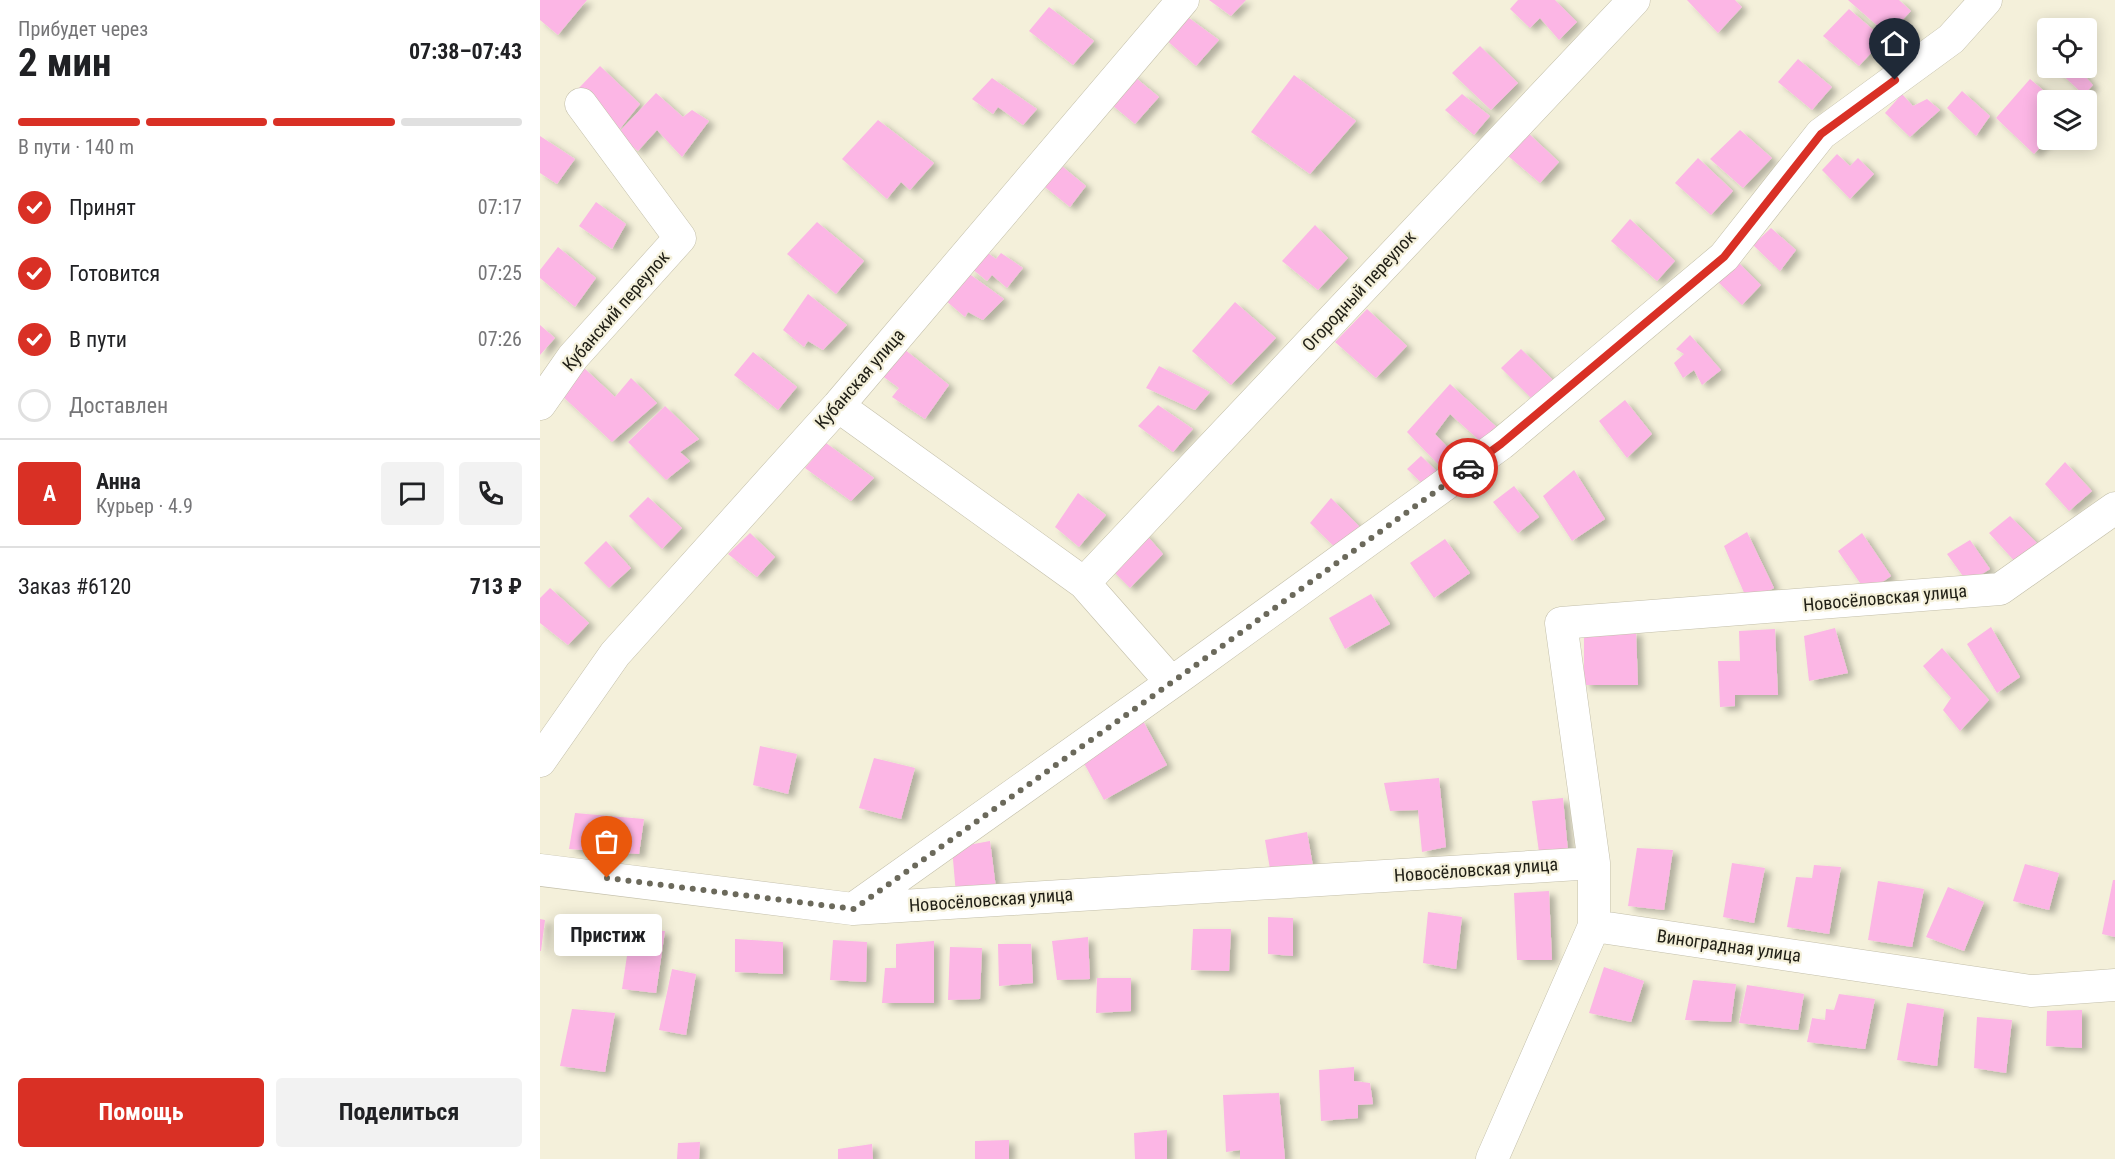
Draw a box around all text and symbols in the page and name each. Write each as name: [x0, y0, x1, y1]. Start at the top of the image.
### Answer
text: Прибудет через: [18, 17, 148, 41]
pin: [1869, 18, 1920, 80]
map controls: [2037, 18, 2097, 150]
button: locate: [2037, 18, 2097, 78]
icon: home: [1878, 27, 1911, 60]
text: 07:38–07:43: [409, 39, 522, 64]
text: 2 мин: [18, 40, 112, 86]
button: layers: [2037, 90, 2097, 150]
text: В пути · 140 m: [18, 135, 134, 159]
icon: check: [18, 191, 51, 224]
text: Принят: [69, 195, 136, 220]
text: 07:17: [478, 195, 522, 219]
street label: Огородный переулок: [1297, 226, 1420, 355]
street label: Кубанский переулок: [558, 246, 674, 375]
icon: check: [18, 257, 51, 290]
text: Готовится: [69, 261, 160, 286]
text: 07:25: [478, 261, 522, 285]
icon: check: [18, 323, 51, 356]
street label: Кубанская улица: [810, 324, 909, 433]
text: В пути: [69, 327, 127, 352]
text: 07:26: [478, 327, 522, 351]
text: Доставлен: [69, 393, 168, 418]
courier: [1438, 438, 1498, 498]
icon: car: [1452, 452, 1485, 485]
button: chat: [381, 462, 444, 525]
button: phone: [459, 462, 522, 525]
text: Анна: [96, 469, 141, 494]
text: А: [43, 481, 56, 506]
text: Курьер · 4.9: [96, 494, 193, 518]
text: Заказ #6120: [18, 574, 131, 599]
text: 713 ₽: [470, 574, 522, 599]
street label: Новосёловская улица: [1802, 580, 1968, 615]
pin: [581, 816, 632, 878]
icon: bag: [590, 825, 623, 858]
street label: Новосёловская улица: [1393, 853, 1559, 886]
street label: Новосёловская улица: [908, 883, 1074, 916]
callout: Пристиж: [553, 914, 661, 956]
text: Пристиж: [570, 923, 646, 947]
street label: Виноградная улица: [1656, 925, 1802, 966]
button: Помощь: [18, 1078, 264, 1147]
button: Поделиться: [276, 1078, 522, 1147]

